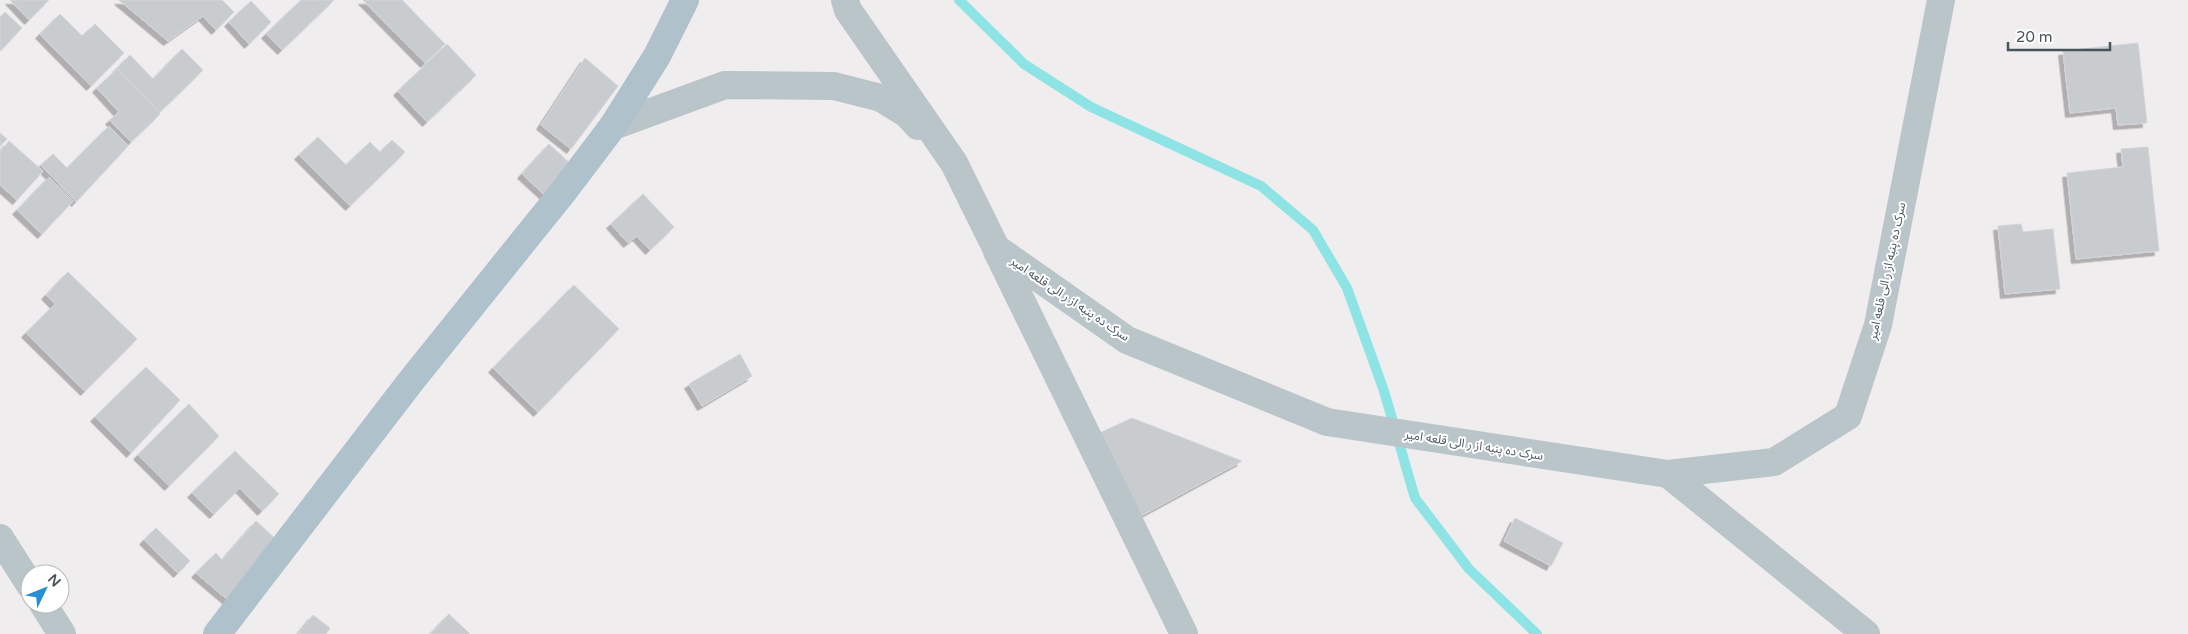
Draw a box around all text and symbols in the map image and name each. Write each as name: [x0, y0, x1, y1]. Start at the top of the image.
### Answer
scale bar: [2008, 20, 2110, 52]
text: 20 m: [2016, 28, 2053, 46]
street label: سرک ده پنبه از ر الی قلعه امیر: [1865, 201, 1909, 342]
street label: سرک ده پنبه از ر الی قلعه امیر: [1007, 253, 1132, 345]
street label: سرک ده پنبه از ر الی قلعه امیر: [1403, 427, 1544, 464]
north arrow: [20, 564, 70, 614]
text: N: [44, 571, 64, 590]

